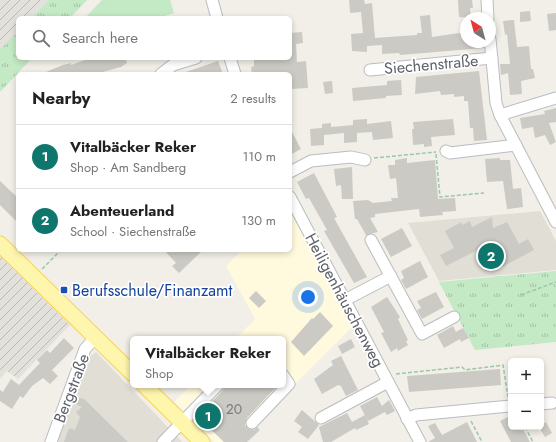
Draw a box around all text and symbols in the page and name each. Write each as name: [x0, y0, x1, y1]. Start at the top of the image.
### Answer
north arrow: [460, 12, 496, 48]
search box: [16, 16, 292, 60]
icon: search: [30, 27, 52, 49]
text: Search here: [62, 27, 138, 49]
street label: Siechenstraße: [383, 49, 479, 80]
text: Nearby: [32, 86, 90, 110]
text: 2 results: [230, 89, 276, 108]
text: Vitalbäcker Reker: [70, 136, 196, 158]
text: 1: [42, 147, 48, 166]
text: 110 m: [242, 147, 276, 166]
text: Shop · Am Sandberg: [70, 158, 186, 177]
text: Abenteuerland: [70, 200, 174, 222]
text: 2: [41, 211, 49, 230]
text: 130 m: [241, 211, 276, 230]
text: School · Siechenstraße: [70, 222, 196, 241]
street label: Heiligenhäuschenweg: [299, 229, 390, 371]
pin: 2: [478, 241, 504, 271]
place label: Berufsschule/Finanzamt: [72, 279, 233, 302]
marker: Berufsschule/Finanzamt: [59, 285, 69, 295]
your location: [298, 287, 318, 307]
popup: [130, 336, 286, 388]
text: Vitalbäcker Reker: [145, 342, 271, 364]
street label: Bergstraße: [48, 350, 95, 426]
map controls: [508, 358, 544, 430]
button: +: [508, 358, 544, 394]
text: Shop: [145, 364, 173, 383]
button: −: [508, 394, 544, 430]
house number: 20: [226, 399, 242, 419]
pin: 1: [195, 401, 221, 431]

